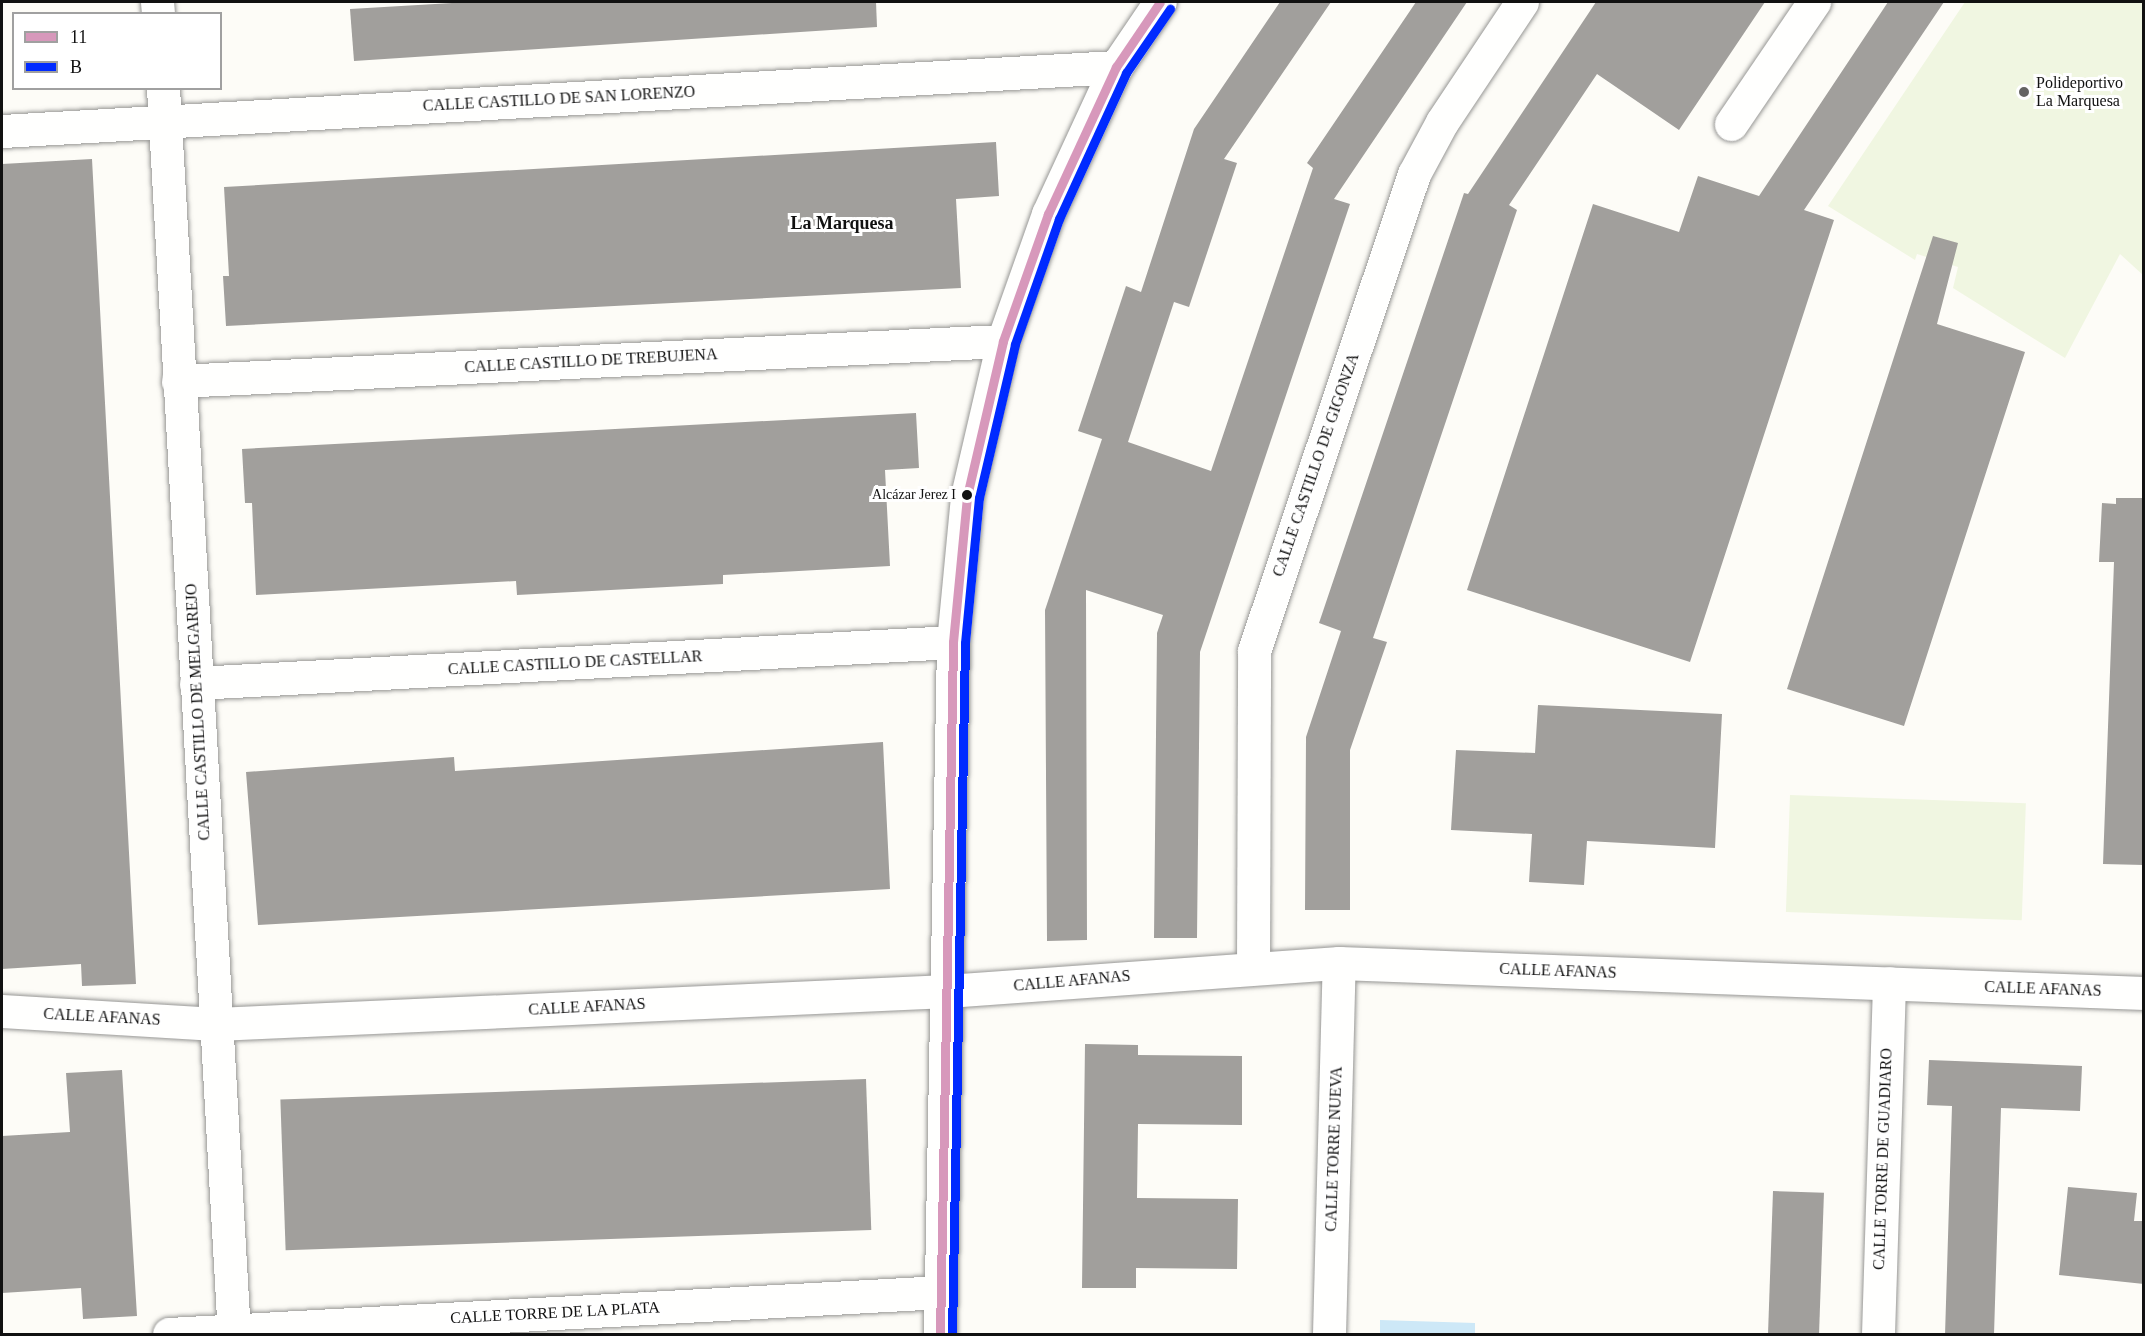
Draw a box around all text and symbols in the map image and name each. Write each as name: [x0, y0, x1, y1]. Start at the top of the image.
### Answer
legend: [12, 12, 222, 90]
text: 11: [70, 27, 87, 47]
text: B: [70, 57, 82, 77]
place label: Polideportivo La Marquesa: [2036, 73, 2123, 111]
street label: CALLE CASTILLO DE SAN LORENZO: [422, 82, 696, 116]
marker: Polideportivo La Marquesa: [2017, 85, 2031, 99]
district label: La Marquesa: [790, 212, 894, 234]
street label: CALLE CASTILLO DE TREBUJENA: [464, 345, 718, 377]
street label: CALLE CASTILLO DE GIGONZA: [1269, 351, 1363, 579]
place label: Alcázar Jerez I: [872, 487, 956, 503]
marker: Alcázar Jerez I: [961, 489, 973, 501]
street label: CALLE CASTILLO DE MELGAREJO: [182, 583, 214, 841]
street label: CALLE CASTILLO DE CASTELLAR: [447, 647, 703, 679]
street label: CALLE AFANAS: [1499, 959, 1617, 983]
street label: CALLE AFANAS: [1012, 966, 1132, 996]
street label: CALLE AFANAS: [1984, 977, 2102, 1001]
street label: CALLE AFANAS: [527, 994, 647, 1020]
street label: CALLE AFANAS: [42, 1004, 162, 1030]
street label: CALLE TORRE DE GUADIARO: [1870, 1048, 1896, 1270]
street label: CALLE TORRE NUEVA: [1322, 1066, 1346, 1232]
street label: CALLE TORRE DE LA PLATA: [449, 1298, 661, 1328]

